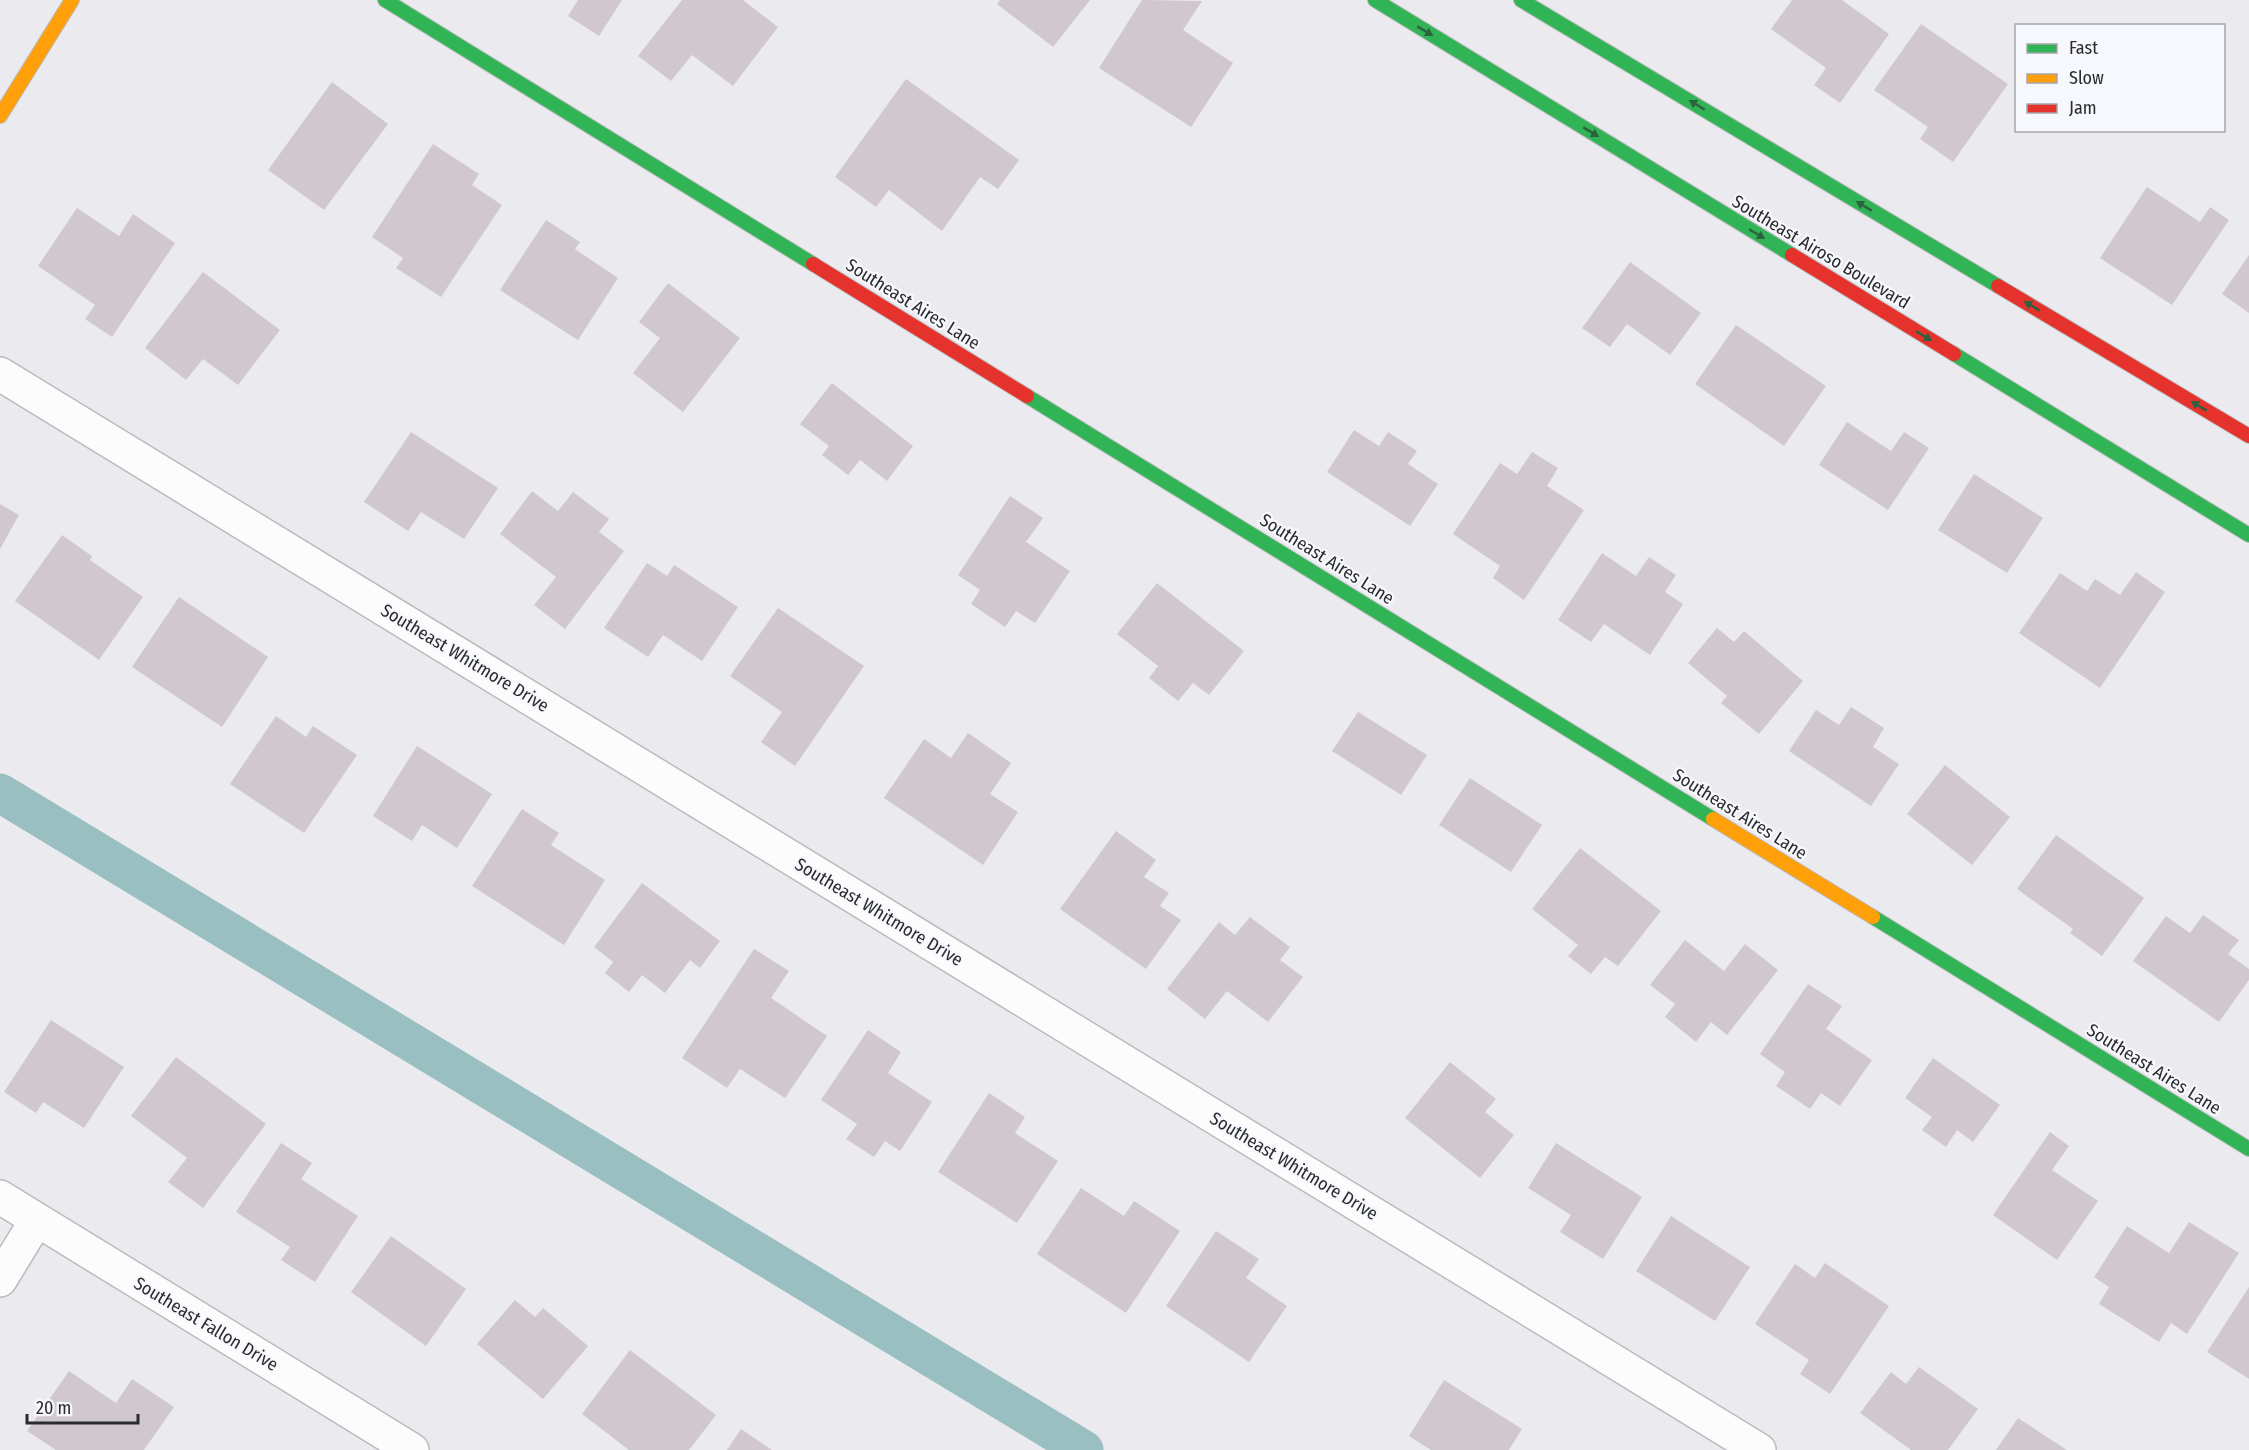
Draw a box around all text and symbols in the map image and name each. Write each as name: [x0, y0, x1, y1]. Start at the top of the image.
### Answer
legend: [2015, 24, 2225, 132]
one-way arrow: [1417, 25, 1433, 36]
text: Fast: [2069, 37, 2098, 59]
text: Slow: [2069, 67, 2104, 89]
text: Jam: [2069, 97, 2097, 119]
one-way arrow: [1689, 100, 1705, 111]
one-way arrow: [1583, 127, 1599, 138]
street label: Southeast Airoso Boulevard: [1728, 190, 1914, 314]
one-way arrow: [1856, 200, 1872, 211]
one-way arrow: [1749, 228, 1766, 239]
street label: Southeast Aires Lane: [842, 254, 984, 354]
one-way arrow: [2024, 300, 2040, 311]
one-way arrow: [1916, 330, 1932, 341]
one-way arrow: [2190, 401, 2207, 411]
street label: Southeast Aires Lane: [1256, 509, 1398, 609]
street label: Southeast Whitmore Drive: [377, 599, 553, 717]
street label: Southeast Aires Lane: [1669, 764, 1811, 864]
street label: Southeast Whitmore Drive: [791, 853, 967, 971]
street label: Southeast Aires Lane: [2083, 1019, 2225, 1119]
street label: Southeast Whitmore Drive: [1206, 1107, 1382, 1225]
street label: Southeast Fallon Drive: [130, 1272, 282, 1376]
scale bar: [27, 1387, 138, 1425]
text: 20 m: [36, 1397, 71, 1419]

